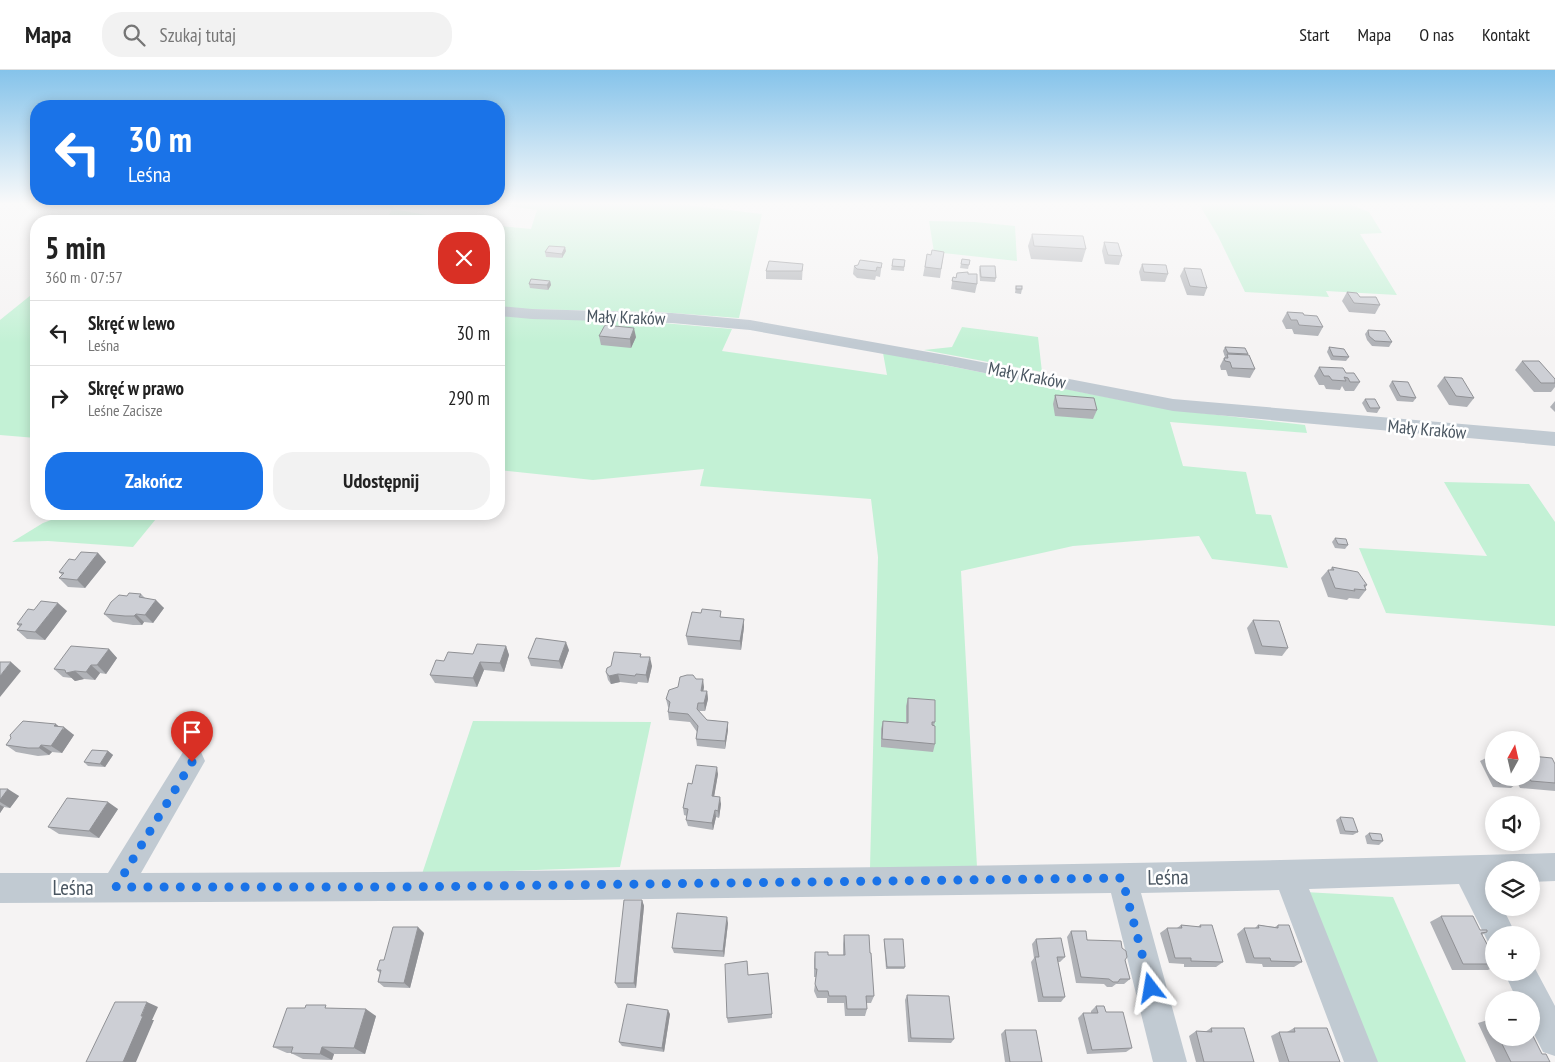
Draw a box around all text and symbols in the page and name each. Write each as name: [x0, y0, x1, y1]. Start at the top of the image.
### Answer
search box: [102, 12, 452, 57]
text: Mapa: [25, 19, 72, 50]
icon: search: [120, 21, 148, 49]
text: Szukaj tutaj: [160, 23, 236, 47]
text: Start: [1299, 23, 1329, 46]
text: Mapa: [1357, 23, 1391, 46]
text: O nas: [1419, 23, 1454, 46]
text: Kontakt: [1482, 23, 1530, 46]
text: 30 m: [128, 116, 192, 162]
icon: left: [45, 120, 110, 185]
text: Leśna: [128, 160, 171, 188]
text: 5 min: [45, 228, 106, 267]
button: close: [438, 232, 490, 284]
text: 360 m · 07:57: [45, 267, 123, 287]
street label: Mały Kraków: [586, 304, 666, 330]
text: Skręć w lewo: [88, 311, 175, 335]
icon: left: [45, 319, 73, 347]
text: 30 m: [457, 321, 490, 345]
text: Leśna: [88, 335, 119, 355]
street label: Mały Kraków: [986, 356, 1068, 394]
text: Skręć w prawo: [88, 376, 184, 400]
icon: right: [45, 384, 73, 412]
text: 290 m: [448, 386, 490, 410]
text: Leśne Zacisze: [88, 400, 163, 420]
street label: Mały Kraków: [1387, 414, 1468, 444]
button: Zakończ: [45, 452, 263, 510]
button: Udostępnij: [273, 452, 490, 510]
pin: [171, 711, 213, 762]
icon: arrive: [178, 718, 206, 746]
north arrow: [1485, 731, 1540, 786]
map controls: [1485, 731, 1540, 1046]
button: sound: [1485, 796, 1540, 851]
button: layers: [1485, 861, 1540, 916]
street label: Leśna: [1147, 863, 1189, 891]
street label: Leśna: [52, 874, 94, 901]
button: +: [1485, 926, 1540, 981]
position arrow: [1124, 961, 1176, 1013]
button: −: [1485, 991, 1540, 1046]

